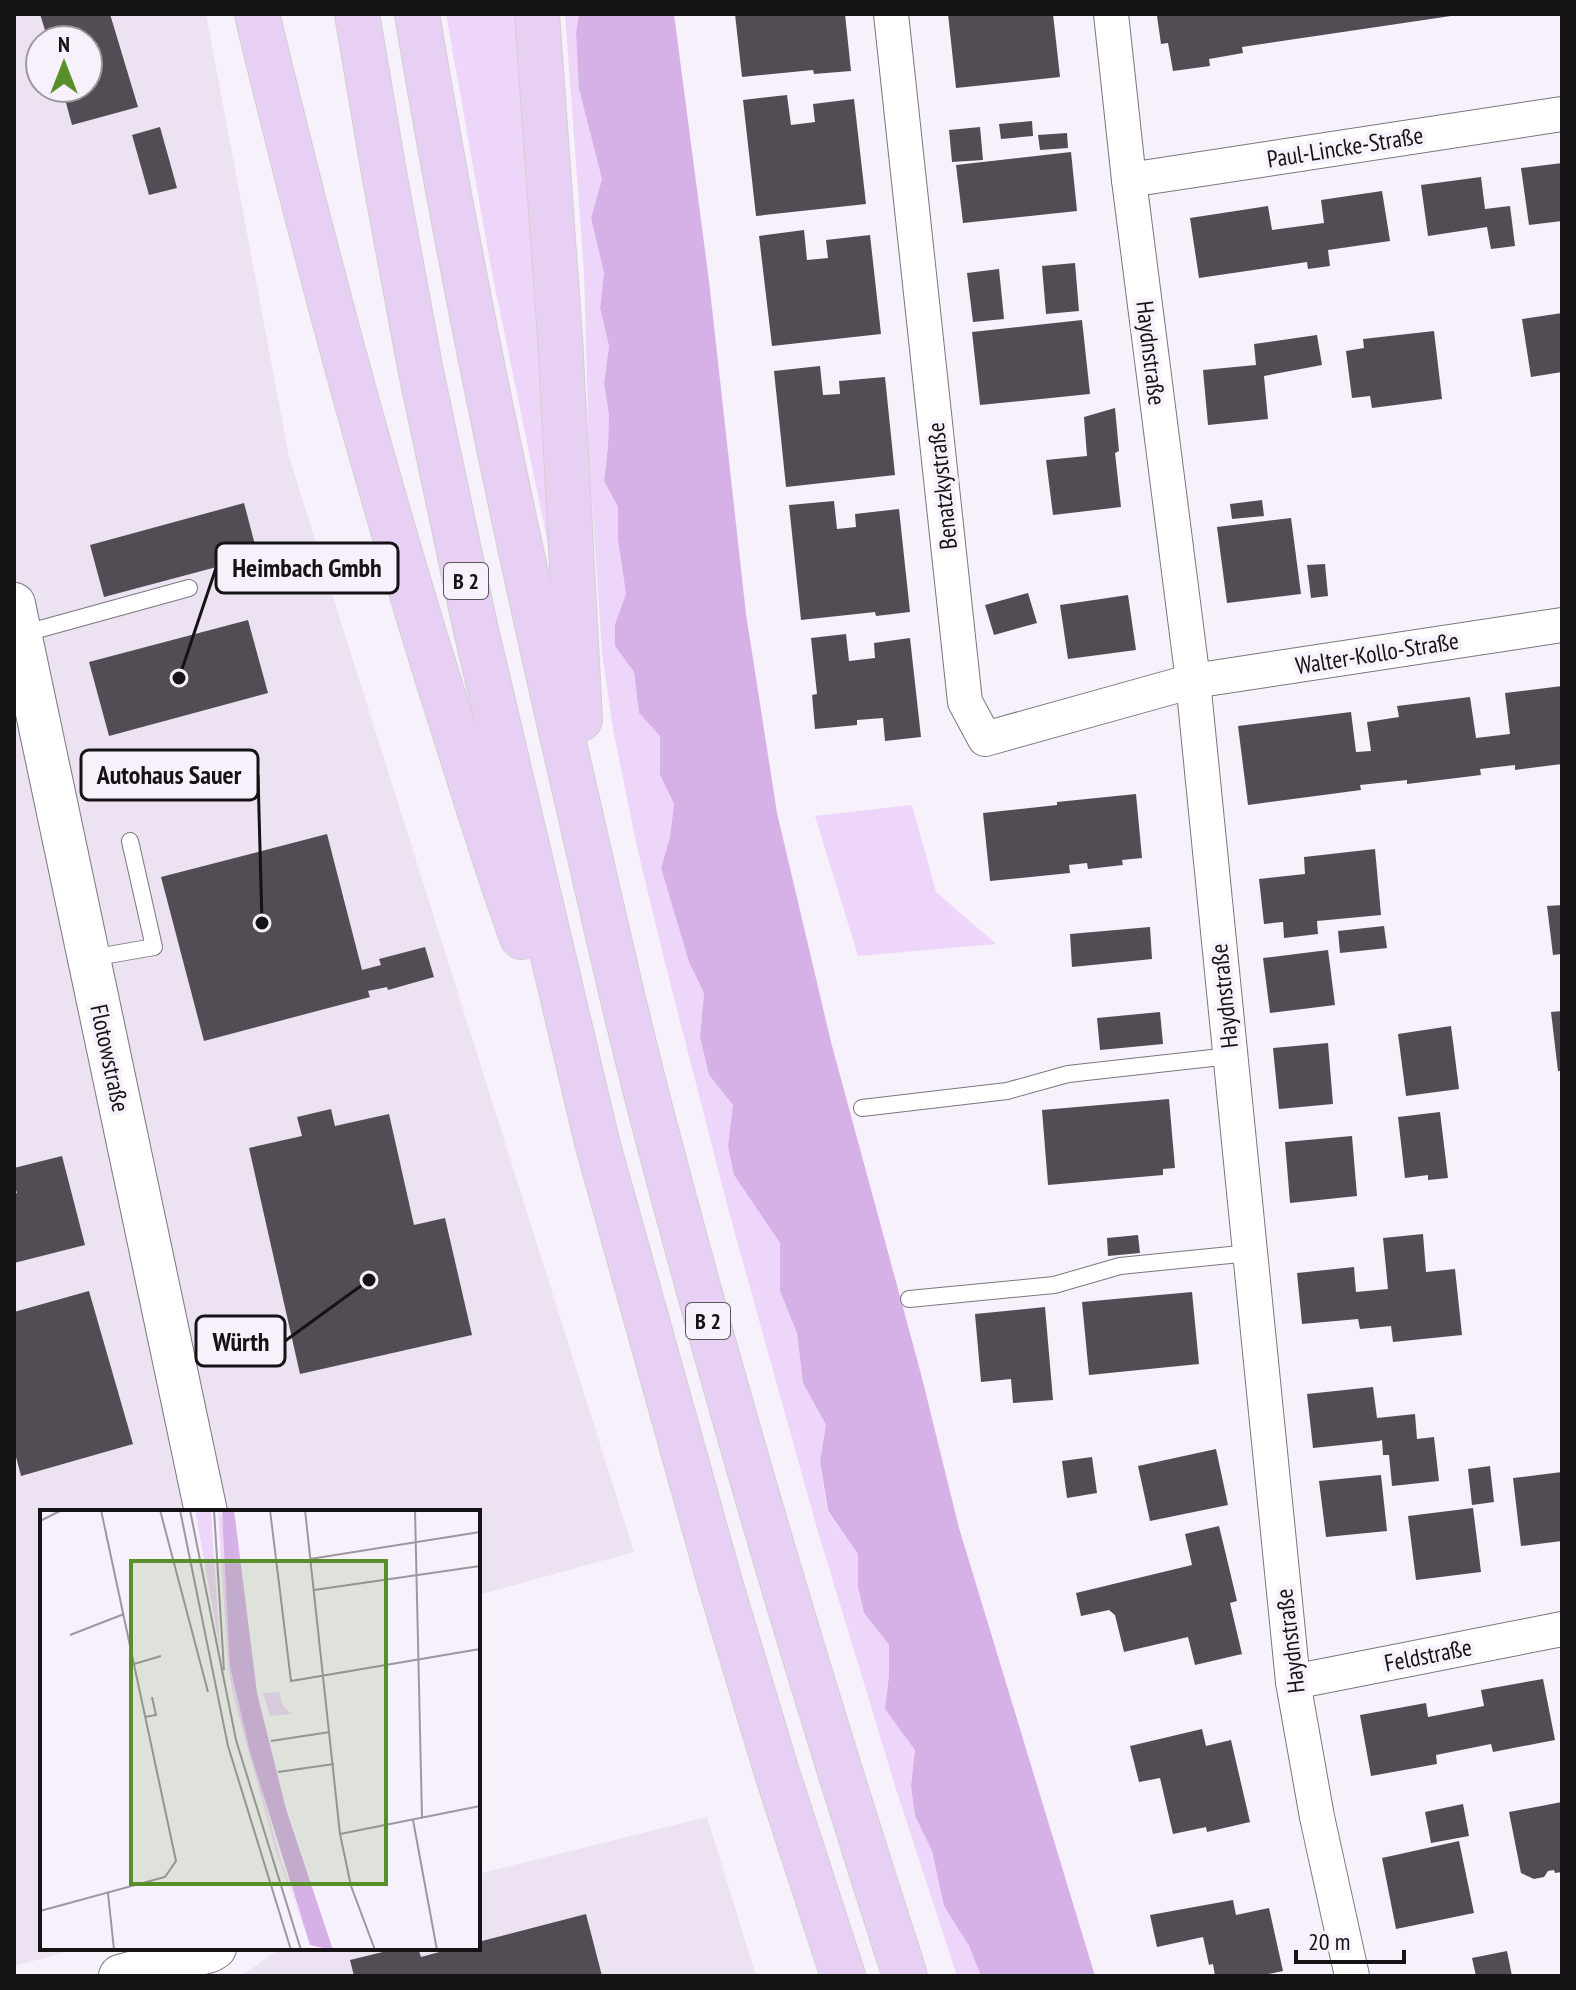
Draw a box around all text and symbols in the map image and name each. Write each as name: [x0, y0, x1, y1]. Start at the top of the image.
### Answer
north arrow: [24, 24, 104, 104]
text: N: [58, 30, 70, 58]
street label: Paul-Lincke-Straße: [1265, 119, 1425, 175]
street label: Haydnstraße: [1129, 299, 1173, 407]
street label: Benatzkystraße: [920, 421, 964, 551]
callout: Heimbach Gmbh: [216, 543, 398, 593]
text: Heimbach Gmbh: [232, 551, 382, 584]
road number: B 2: [444, 563, 488, 599]
street label: Walter-Kollo-Straße: [1293, 625, 1461, 681]
callout: Autohaus Sauer: [81, 750, 258, 800]
text: Autohaus Sauer: [96, 758, 242, 791]
street label: Haydnstraße: [1203, 942, 1245, 1050]
street label: Flotowstraße: [83, 1001, 137, 1115]
road number: B 2: [686, 1303, 730, 1339]
callout: Würth: [196, 1316, 285, 1366]
text: Würth: [211, 1325, 270, 1358]
inset map: [40, 1510, 480, 1950]
street label: Haydnstraße: [1268, 1587, 1312, 1695]
street label: Feldstraße: [1382, 1631, 1474, 1679]
scale bar: [1296, 1914, 1404, 1964]
text: 20 m: [1308, 1926, 1350, 1957]

